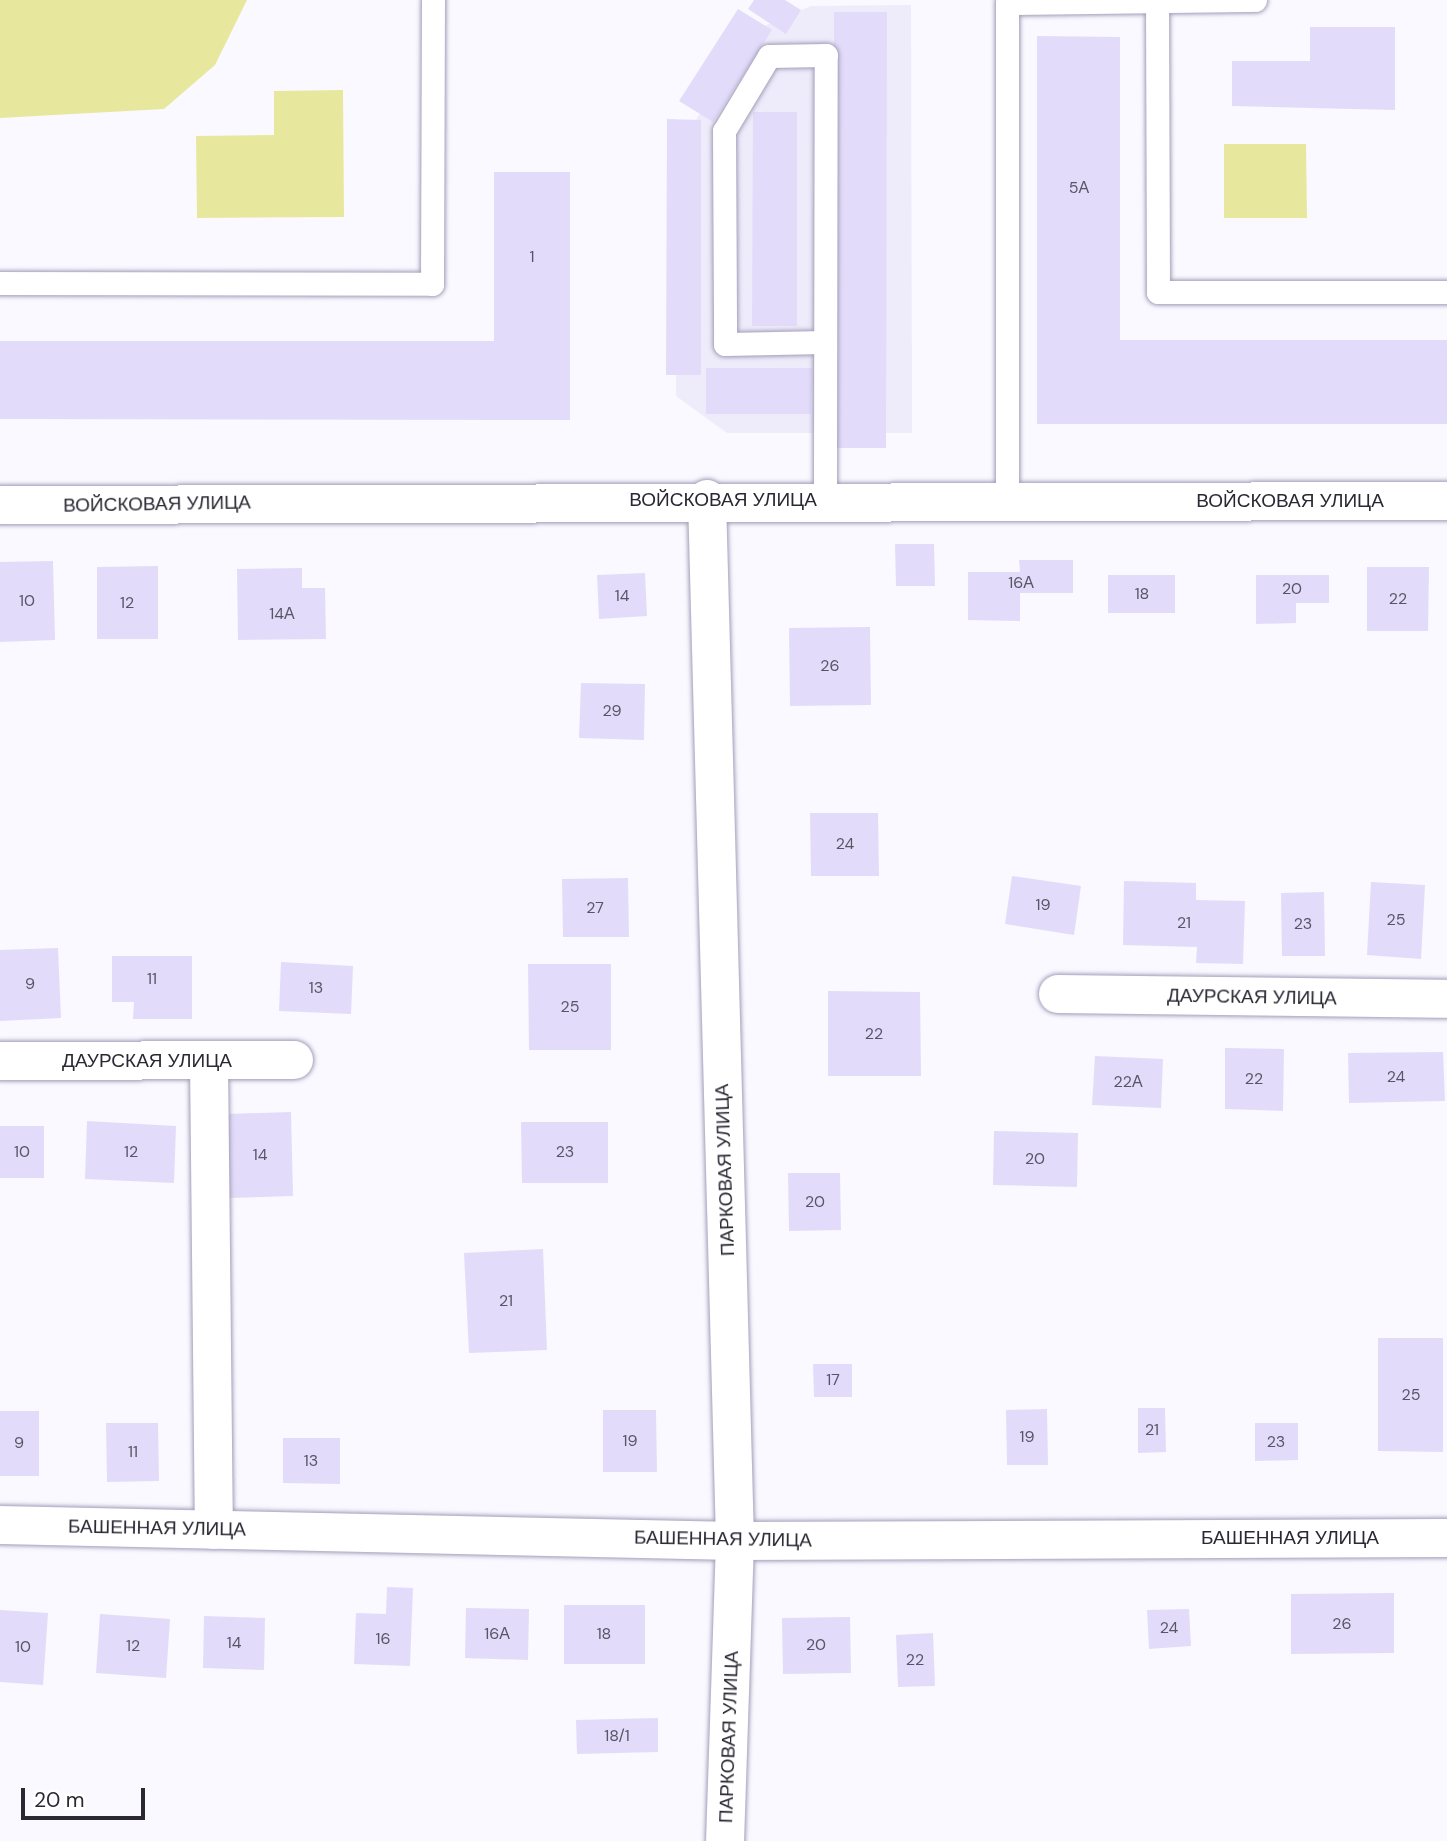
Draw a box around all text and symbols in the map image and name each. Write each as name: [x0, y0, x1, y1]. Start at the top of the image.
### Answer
house number: 5А: [1069, 178, 1089, 198]
house number: 1: [530, 247, 534, 267]
street label: ВОЙСКОВАЯ УЛИЦА: [629, 489, 817, 511]
street label: ВОЙСКОВАЯ УЛИЦА: [1196, 490, 1384, 512]
street label: ВОЙСКОВАЯ УЛИЦА: [63, 491, 251, 517]
house number: 16А: [1008, 573, 1034, 593]
house number: 20: [1282, 579, 1302, 599]
house number: 18: [1135, 584, 1149, 604]
house number: 14: [615, 586, 629, 606]
house number: 22: [1389, 589, 1407, 609]
house number: 10: [19, 591, 35, 611]
house number: 12: [120, 593, 134, 613]
house number: 14А: [269, 604, 295, 624]
house number: 26: [820, 656, 840, 676]
house number: 29: [602, 701, 622, 721]
house number: 24: [836, 834, 854, 854]
house number: 19: [1035, 895, 1051, 915]
house number: 27: [586, 898, 604, 918]
house number: 25: [1387, 910, 1405, 930]
house number: 21: [1177, 913, 1191, 933]
house number: 23: [1294, 914, 1312, 934]
house number: 11: [147, 969, 157, 989]
house number: 9: [25, 974, 35, 994]
house number: 13: [309, 978, 323, 998]
street label: ДАУРСКАЯ УЛИЦА: [1167, 984, 1337, 1010]
house number: 25: [561, 997, 579, 1017]
house number: 22: [865, 1024, 883, 1044]
street label: ДАУРСКАЯ УЛИЦА: [62, 1050, 232, 1072]
house number: 24: [1387, 1067, 1405, 1087]
house number: 22: [1245, 1069, 1263, 1089]
house number: 22А: [1113, 1072, 1143, 1092]
street label: ПАРКОВАЯ УЛИЦА: [711, 1083, 739, 1257]
house number: 10: [14, 1142, 30, 1162]
house number: 12: [124, 1142, 138, 1162]
house number: 23: [556, 1142, 574, 1162]
house number: 14: [253, 1145, 267, 1165]
house number: 20: [1025, 1149, 1045, 1169]
house number: 20: [805, 1192, 825, 1212]
house number: 21: [499, 1291, 513, 1311]
house number: 17: [826, 1370, 840, 1390]
house number: 25: [1402, 1385, 1420, 1405]
house number: 21: [1145, 1420, 1159, 1440]
house number: 19: [1019, 1427, 1035, 1447]
house number: 19: [622, 1431, 638, 1451]
house number: 23: [1267, 1432, 1285, 1452]
house number: 9: [14, 1433, 24, 1453]
house number: 11: [128, 1442, 138, 1462]
house number: 13: [304, 1451, 318, 1471]
street label: БАШЕННАЯ УЛИЦА: [68, 1515, 246, 1541]
street label: БАШЕННАЯ УЛИЦА: [634, 1526, 812, 1552]
street label: БАШЕННАЯ УЛИЦА: [1201, 1527, 1379, 1549]
house number: 26: [1332, 1614, 1352, 1634]
house number: 24: [1160, 1618, 1178, 1638]
house number: 16А: [484, 1624, 510, 1644]
house number: 18: [597, 1624, 611, 1644]
house number: 16: [375, 1629, 391, 1649]
house number: 14: [227, 1633, 241, 1653]
house number: 20: [806, 1635, 826, 1655]
house number: 12: [126, 1636, 140, 1656]
house number: 10: [15, 1637, 31, 1657]
street label: ПАРКОВАЯ УЛИЦА: [715, 1650, 743, 1824]
house number: 22: [906, 1650, 924, 1670]
house number: 18/1: [604, 1726, 630, 1746]
scale bar: [24, 1774, 149, 1818]
text: 20 m: [34, 1786, 85, 1814]

